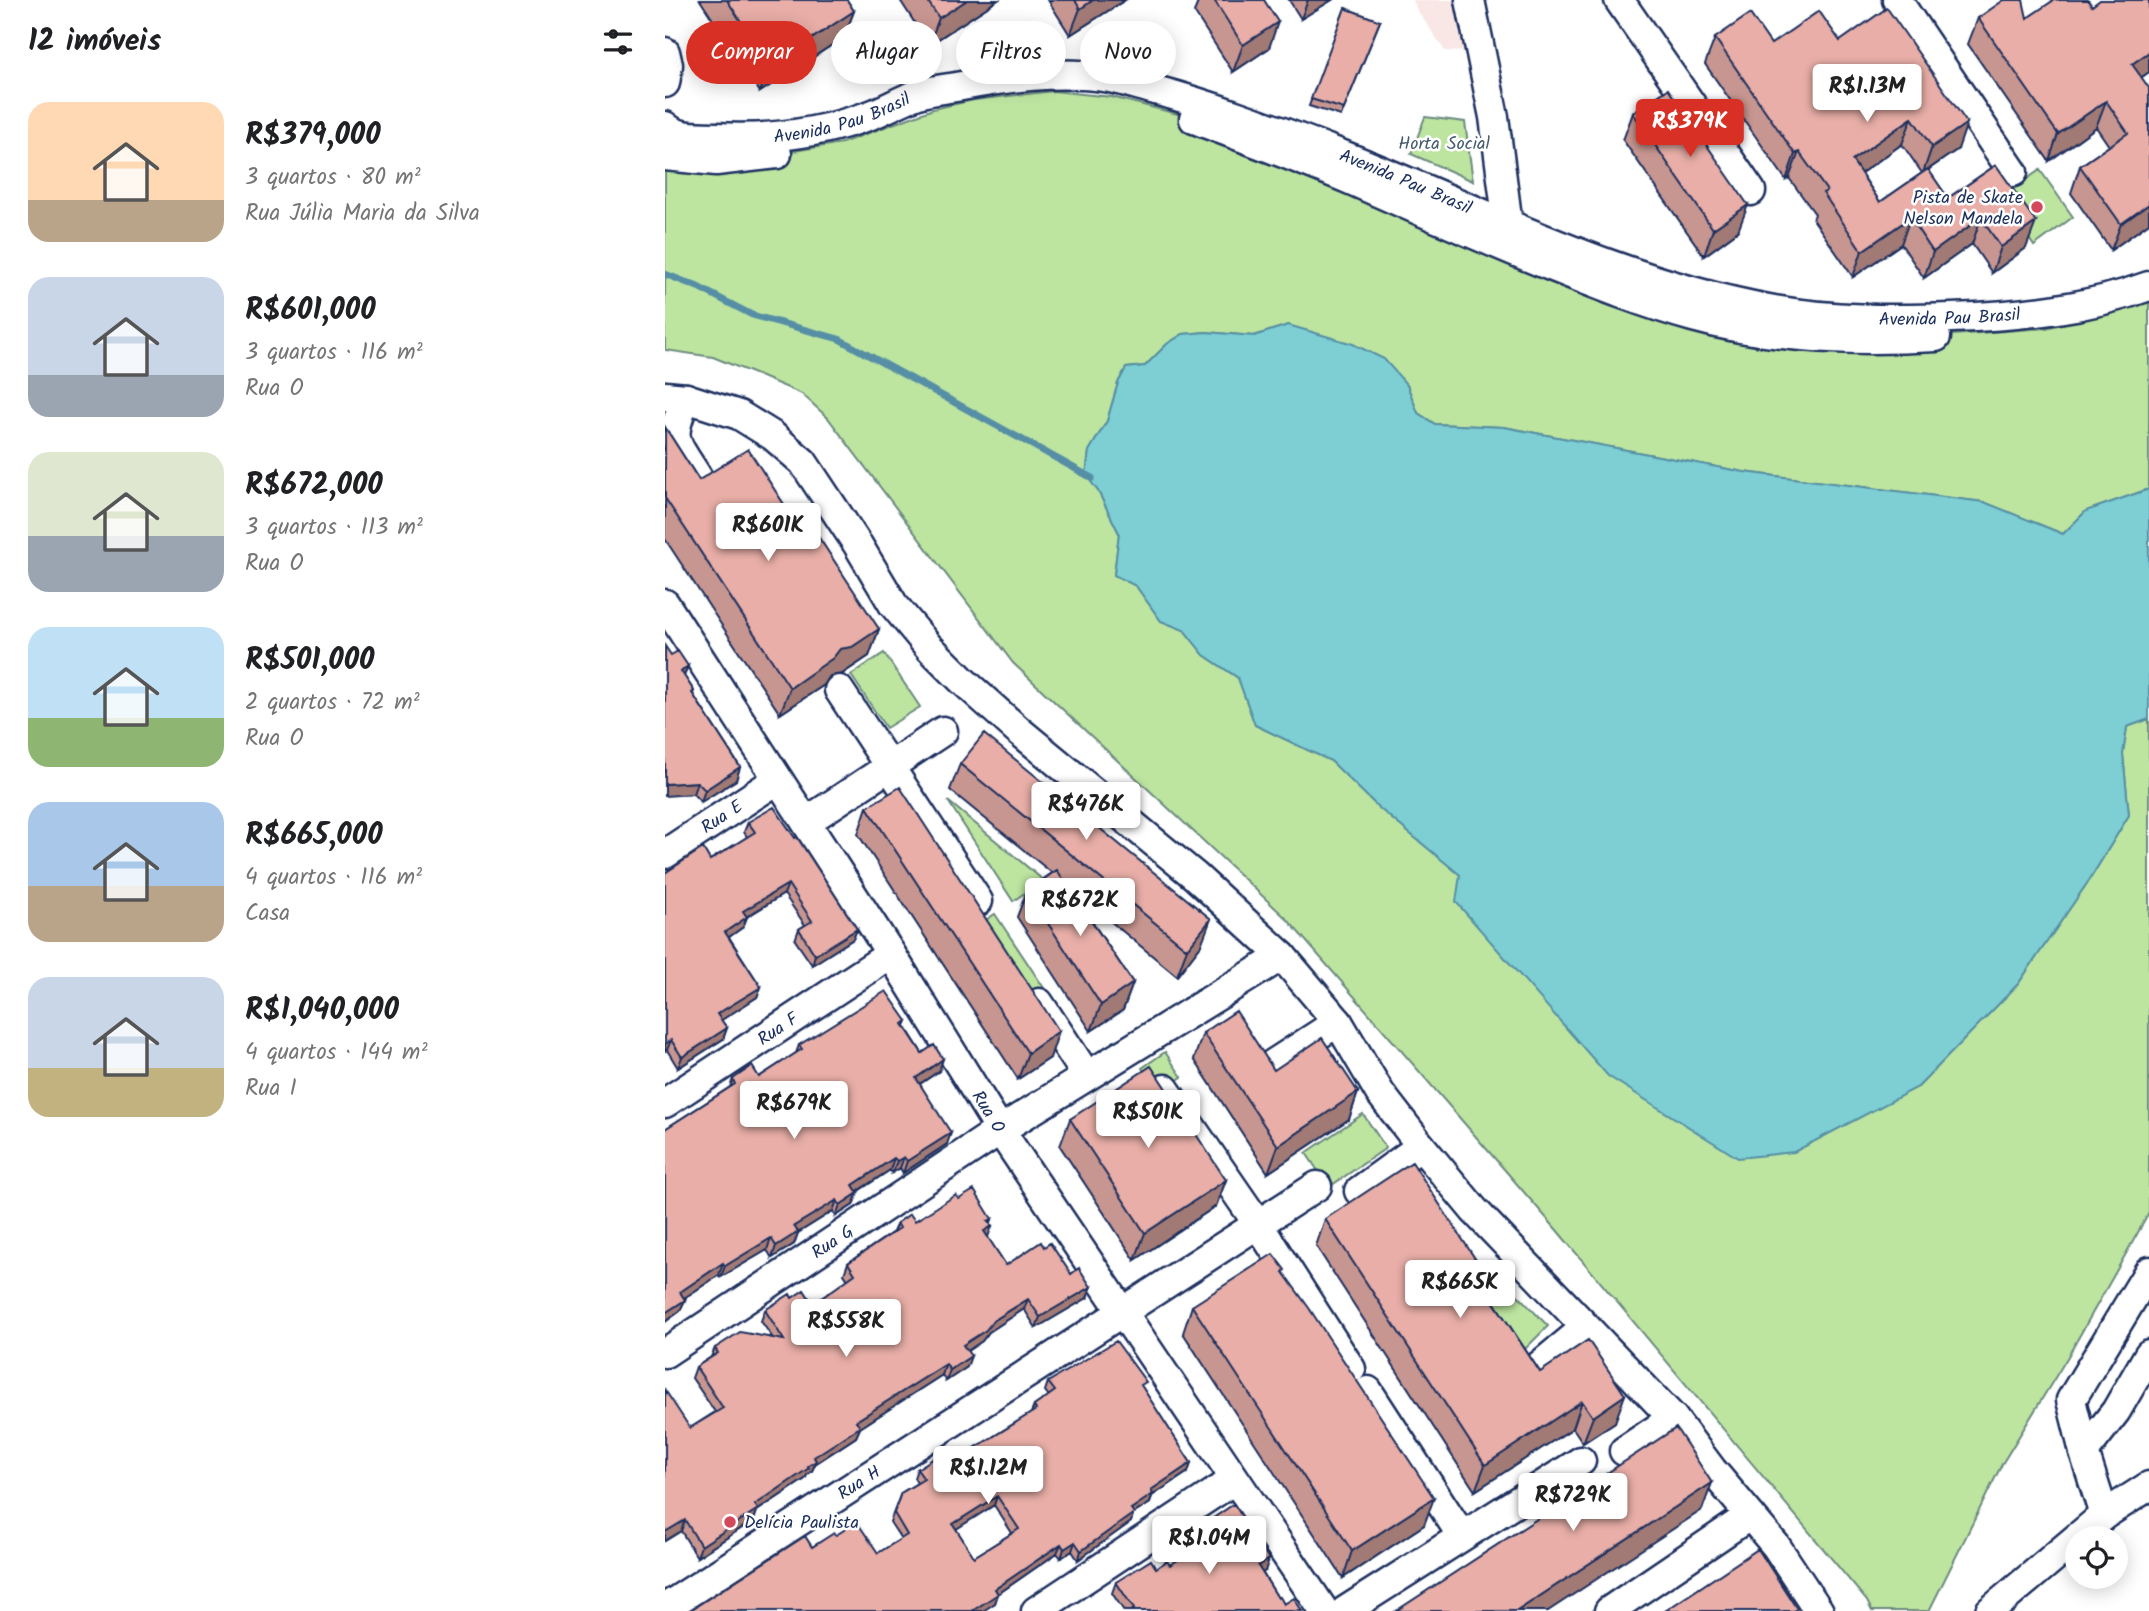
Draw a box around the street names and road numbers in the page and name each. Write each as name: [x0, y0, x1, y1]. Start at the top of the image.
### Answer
street label: Avenida Pau Brasil: [772, 85, 916, 152]
street label: Avenida Pau Brasil: [1334, 142, 1477, 224]
street label: Avenida Pau Brasil: [1879, 301, 2022, 335]
street label: Rua E: [696, 793, 750, 842]
street label: Rua F: [752, 1005, 806, 1054]
street label: Rua O: [963, 1085, 1012, 1140]
street label: Rua G: [806, 1218, 860, 1268]
street label: Rua H: [832, 1459, 887, 1509]

